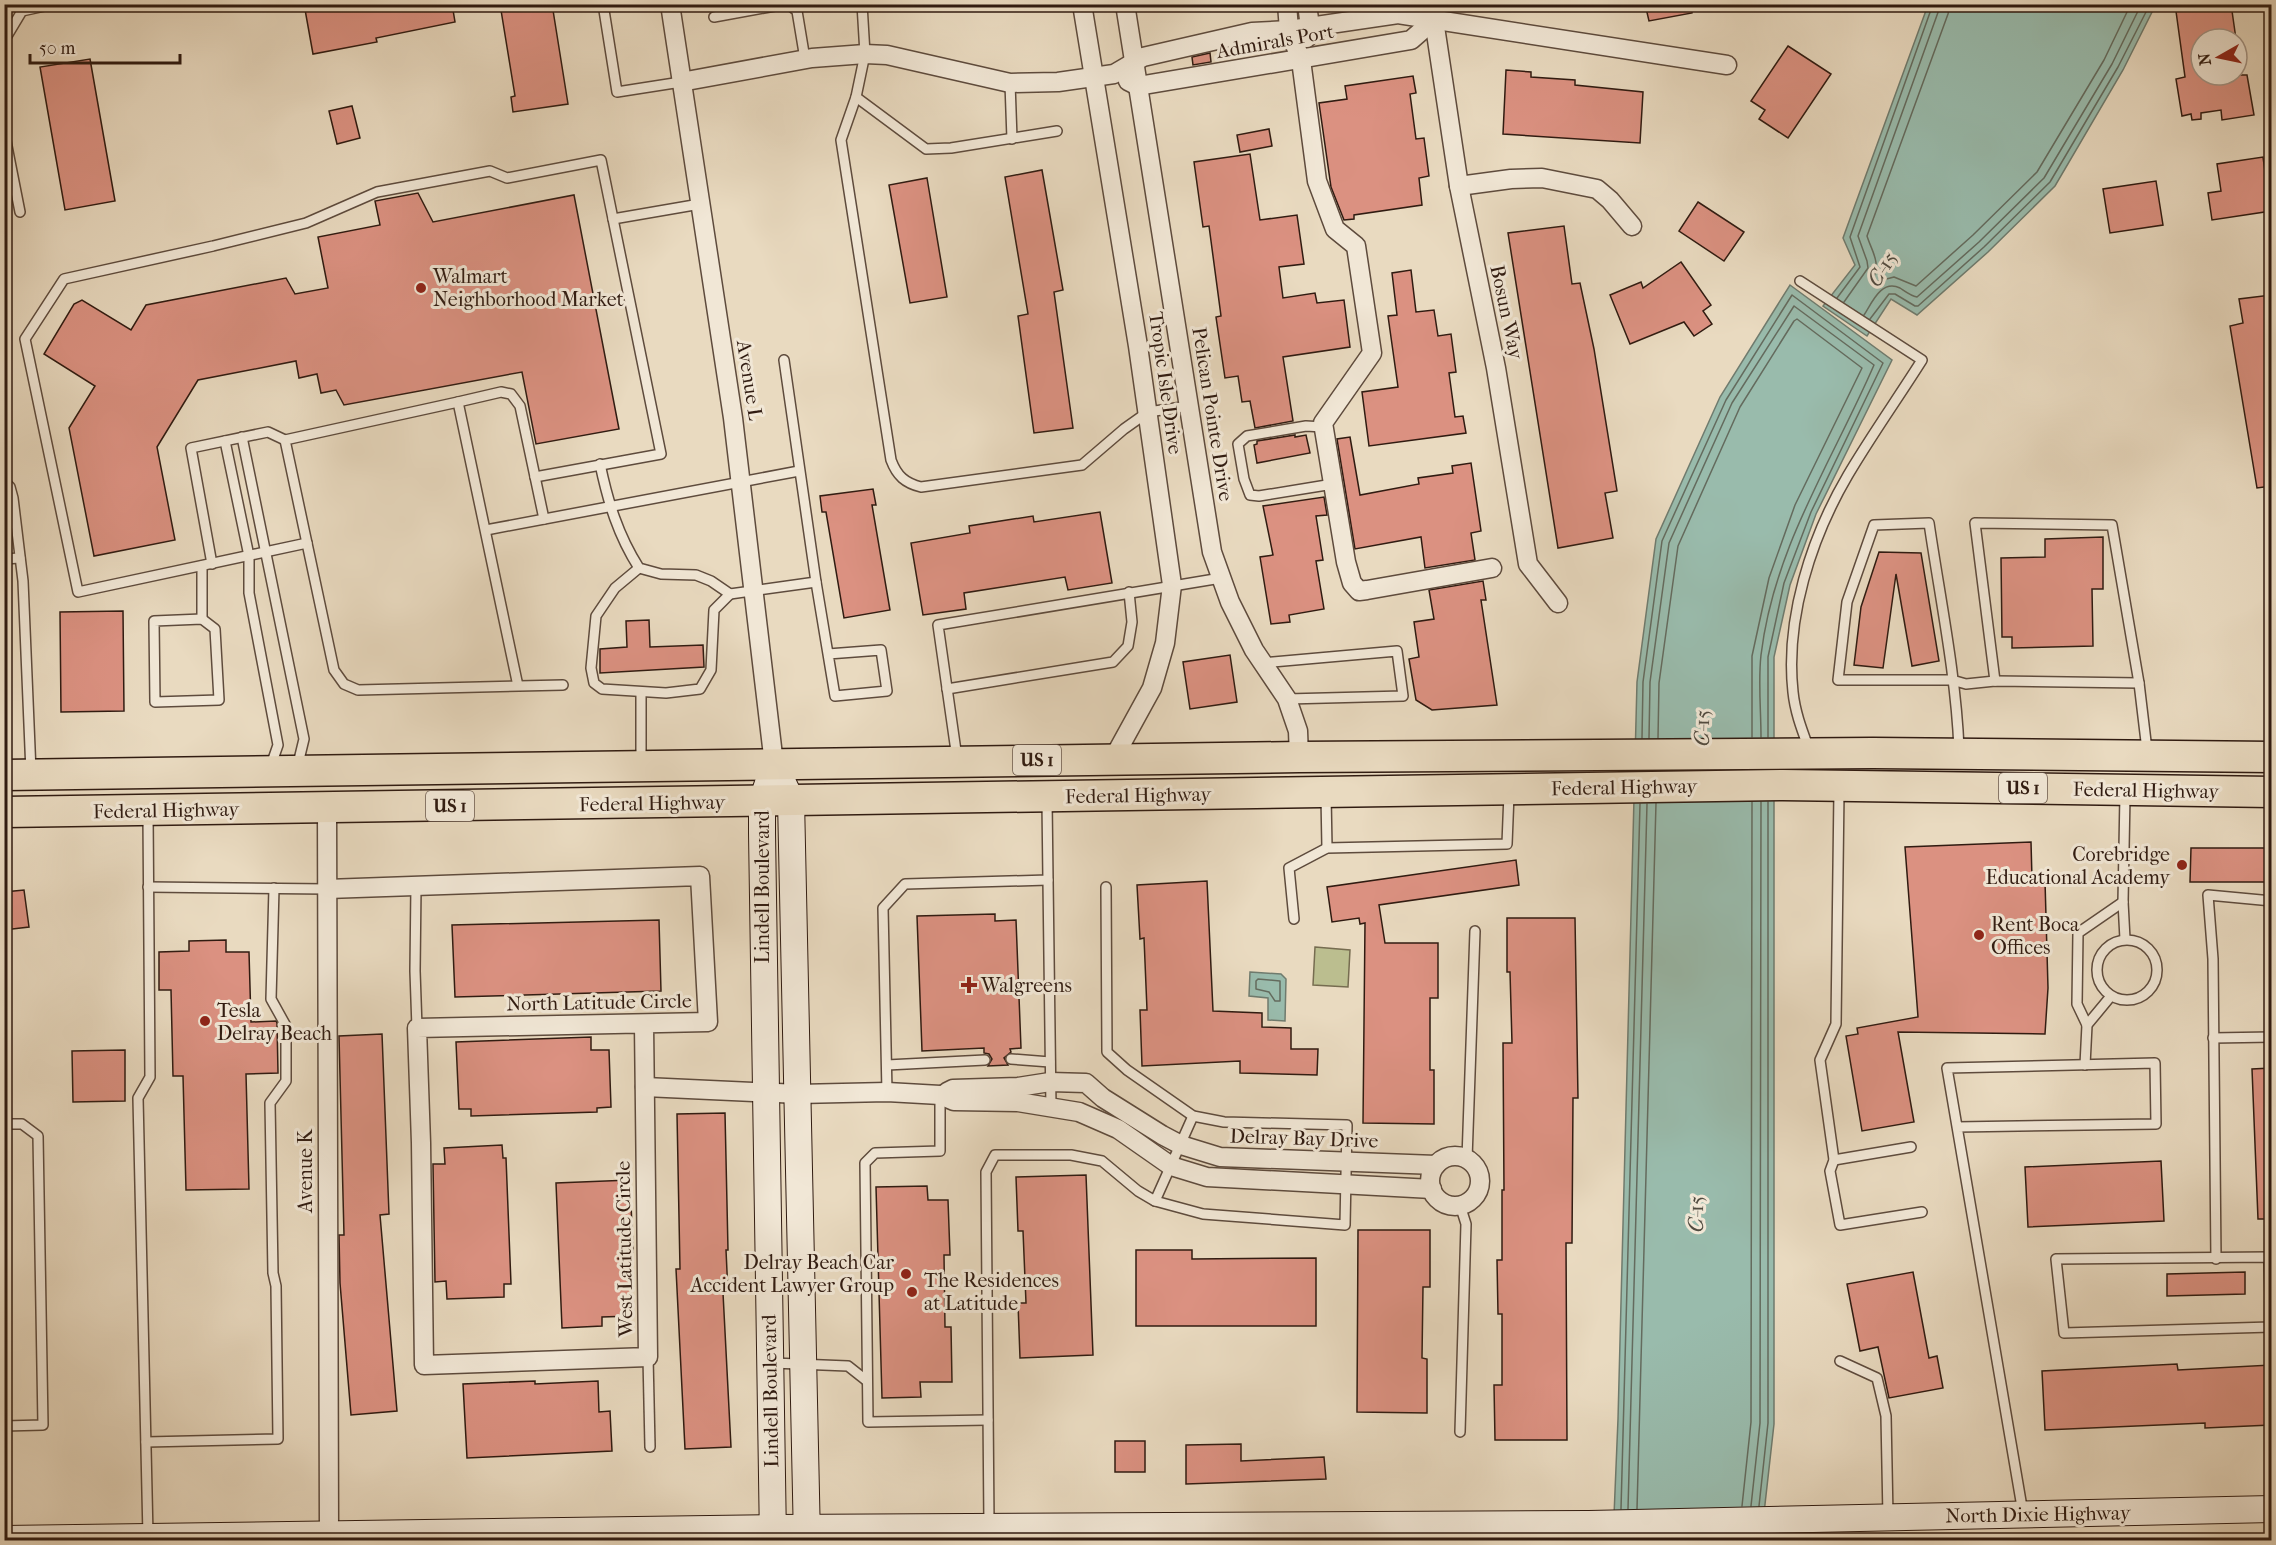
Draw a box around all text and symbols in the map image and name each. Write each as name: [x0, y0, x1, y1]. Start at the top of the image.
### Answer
street label: Admirals Port: [1214, 20, 1336, 63]
scale bar: [30, 27, 180, 65]
north arrow: [2189, 27, 2249, 87]
text: 50 m: [39, 38, 76, 59]
text: N: [2194, 51, 2215, 67]
water label: C-15: [1862, 247, 1902, 291]
street label: Bosun Way: [1485, 263, 1528, 363]
place label: Walmart Neighborhood Market: [432, 265, 624, 311]
marker: Walmart Neighborhood Market: [414, 281, 428, 295]
street label: Tropic Isle Drive: [1144, 310, 1187, 456]
street label: Pelican Pointe Drive: [1187, 325, 1238, 503]
street label: Avenue L: [732, 337, 767, 422]
water label: C-15: [1690, 709, 1714, 747]
road number: US 1: [1013, 745, 1061, 775]
road number: US 1: [1999, 773, 2047, 803]
street label: Federal Highway: [1551, 775, 1699, 800]
street label: Federal Highway: [2073, 778, 2221, 803]
street label: Federal Highway: [1065, 783, 1213, 808]
road number: US 1: [426, 791, 474, 821]
street label: Federal Highway: [579, 791, 727, 816]
street label: Federal Highway: [93, 798, 241, 823]
street label: Lindell Boulevard: [751, 809, 774, 964]
place label: Corebridge Educational Academy: [1986, 843, 2171, 889]
marker: Corebridge Educational Academy: [2175, 858, 2189, 872]
place label: Rent Boca Offices: [1991, 913, 2080, 959]
marker: Rent Boca Offices: [1972, 928, 1986, 942]
place label: Walgreens: [980, 974, 1072, 997]
marker: Walgreens: [962, 978, 976, 992]
street label: North Latitude Circle: [506, 989, 692, 1016]
place label: Tesla Delray Beach: [217, 999, 333, 1045]
marker: Tesla Delray Beach: [198, 1014, 212, 1028]
street label: Delray Bay Drive: [1229, 1124, 1379, 1153]
street label: Avenue K: [294, 1128, 317, 1214]
street label: West Latitude Circle: [611, 1160, 638, 1338]
water label: C-15: [1684, 1195, 1708, 1233]
place label: Delray Beach Car Accident Lawyer Group: [690, 1251, 894, 1297]
marker: Delray Beach Car Accident Lawyer Group: [899, 1267, 913, 1281]
place label: The Residences at Latitude: [924, 1269, 1059, 1315]
marker: The Residences at Latitude: [905, 1285, 919, 1299]
street label: Lindell Boulevard: [758, 1313, 783, 1468]
street label: North Dixie Highway: [1945, 1501, 2132, 1528]

